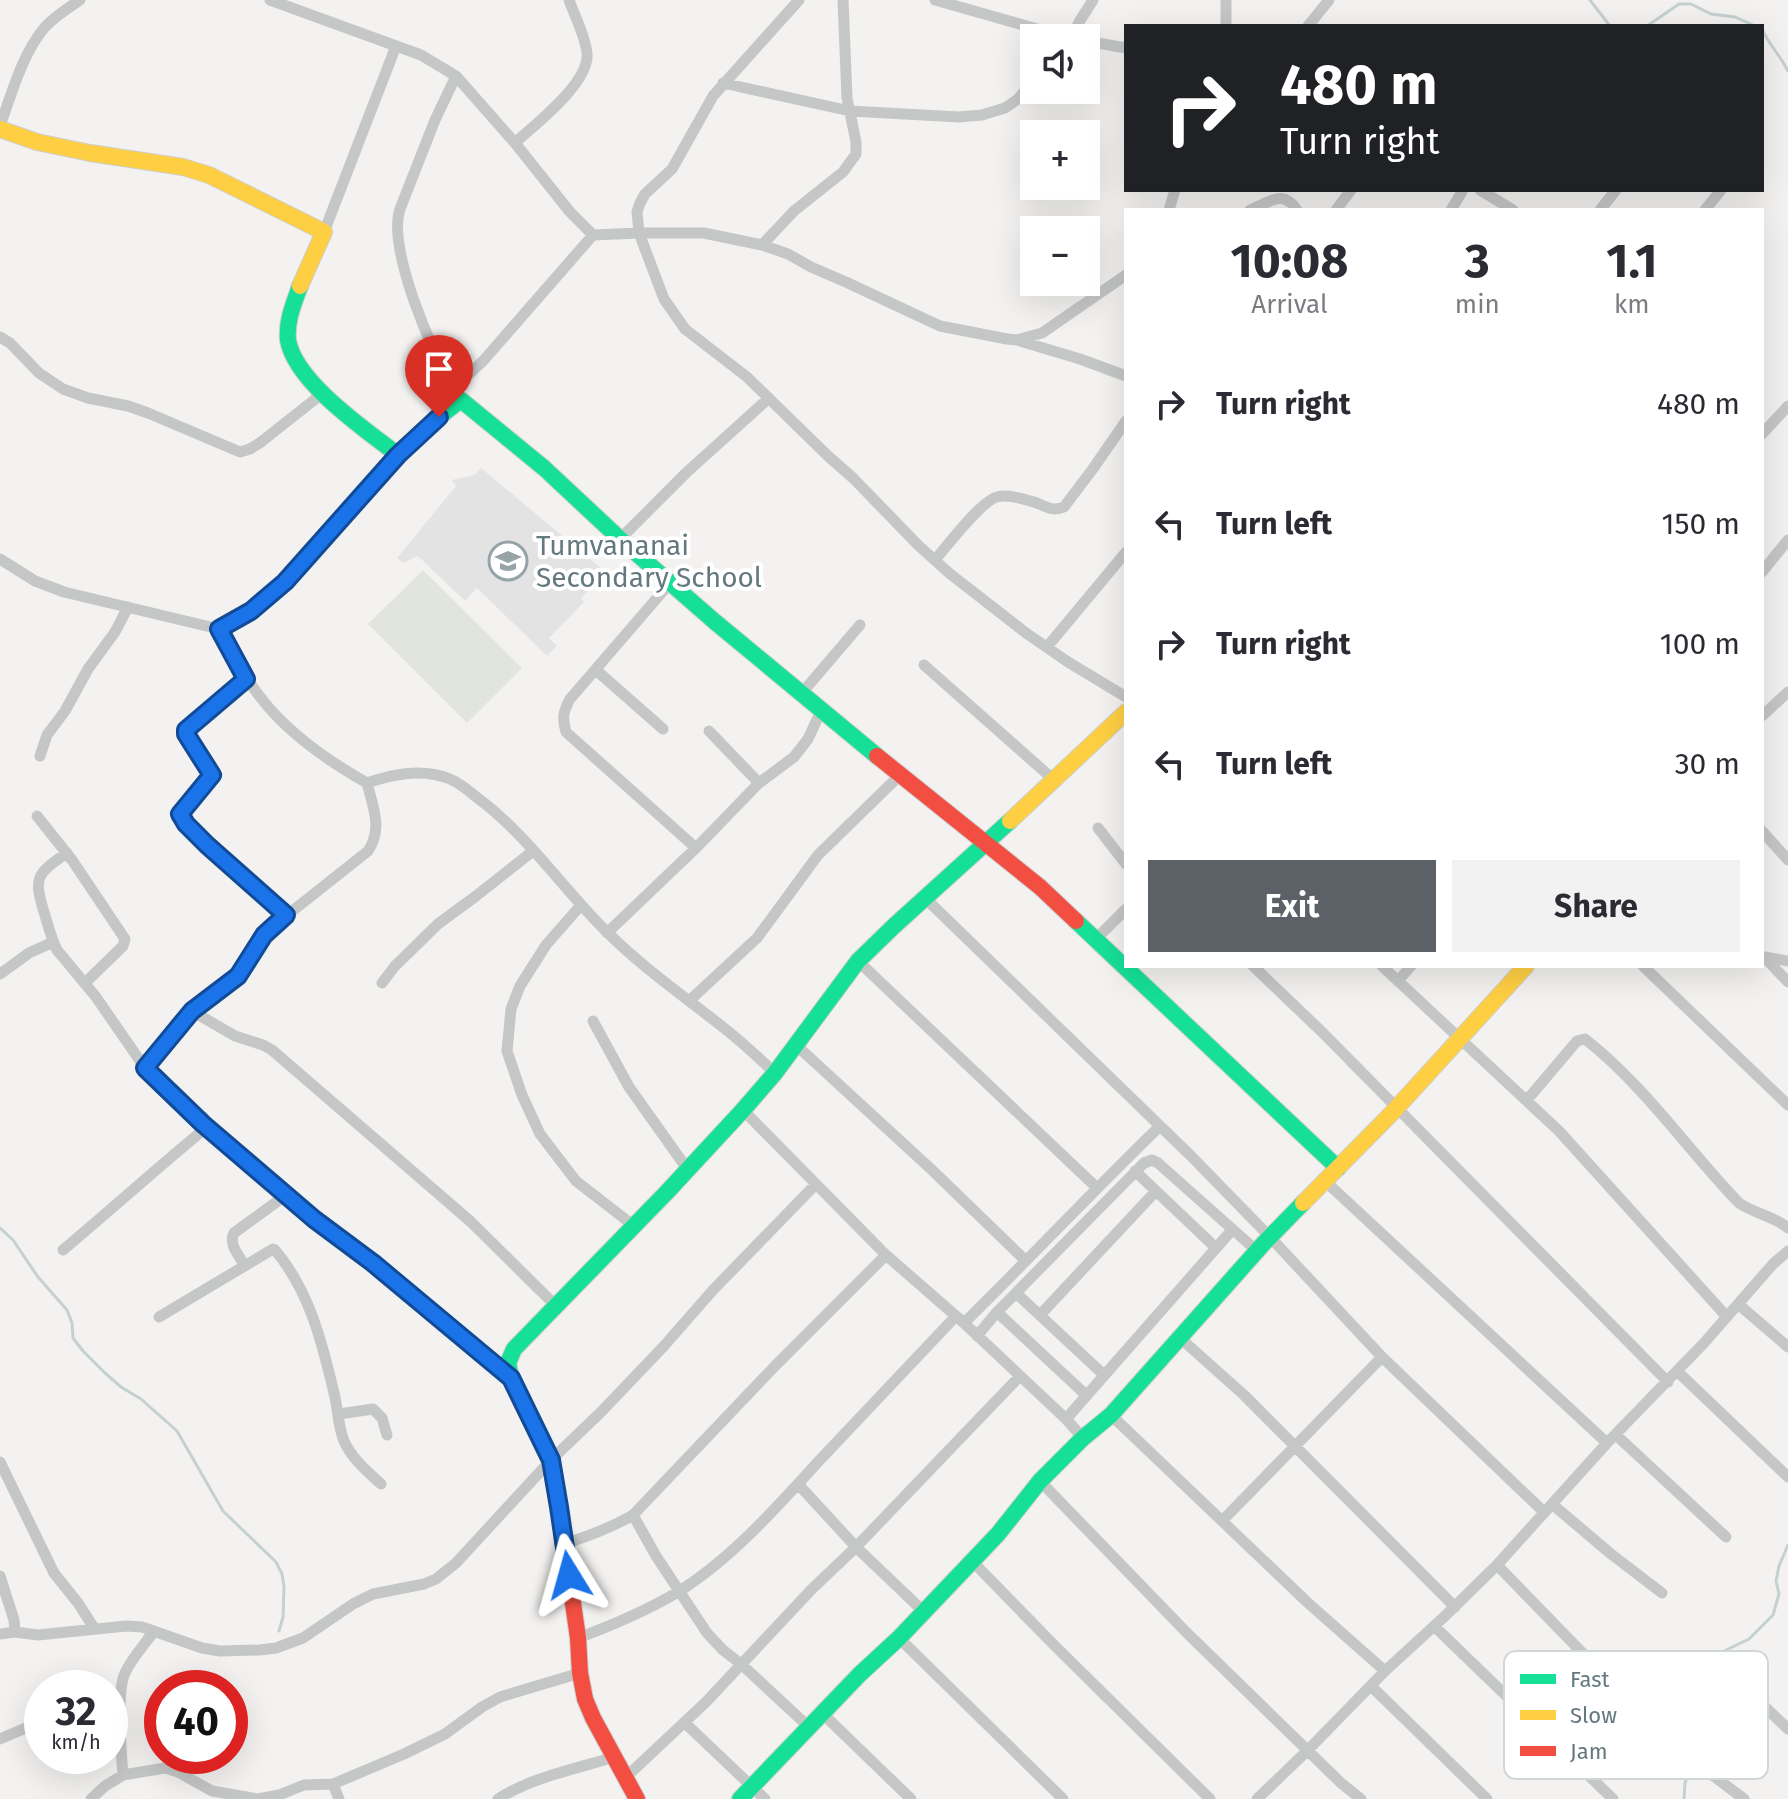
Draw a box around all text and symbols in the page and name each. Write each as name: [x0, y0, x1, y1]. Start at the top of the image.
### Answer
map controls: [1020, 24, 1100, 296]
button: sound: [1020, 24, 1100, 104]
text: 480 m: [1280, 52, 1438, 119]
icon: right: [1148, 56, 1252, 160]
button: +: [1020, 120, 1100, 200]
text: Turn right: [1280, 120, 1440, 164]
button: −: [1020, 216, 1100, 296]
text: 10:08: [1231, 232, 1348, 290]
text: 3: [1465, 232, 1490, 290]
text: 1.1: [1606, 232, 1657, 290]
text: Arrival: [1251, 289, 1328, 320]
text: min: [1455, 289, 1500, 320]
text: km: [1614, 289, 1650, 320]
pin: [405, 335, 473, 417]
icon: arrive: [417, 347, 461, 391]
icon: right: [1148, 382, 1192, 426]
text: Turn right: [1216, 386, 1351, 422]
text: 480 m: [1657, 386, 1740, 422]
icon: left: [1148, 502, 1192, 546]
text: Turn left: [1216, 506, 1332, 542]
text: 150 m: [1662, 506, 1740, 542]
place label: Tumvananai Secondary School: [536, 529, 762, 594]
school or university icon: Tumvananai Secondary School: [487, 540, 529, 582]
icon: right: [1148, 622, 1192, 666]
text: Turn right: [1216, 626, 1351, 662]
text: 100 m: [1660, 626, 1740, 662]
icon: left: [1148, 742, 1192, 786]
text: Turn left: [1216, 746, 1332, 782]
text: 30 m: [1675, 746, 1740, 782]
button: Exit: [1148, 860, 1436, 952]
button: Share: [1452, 860, 1740, 952]
position arrow: [527, 1533, 611, 1617]
legend: [1504, 1651, 1768, 1779]
text: Fast: [1570, 1666, 1610, 1693]
speed limit sign: 40: [144, 1670, 248, 1774]
text: 32: [55, 1688, 97, 1736]
text: Slow: [1570, 1702, 1617, 1729]
text: km/h: [51, 1730, 101, 1754]
text: Jam: [1570, 1738, 1608, 1765]

